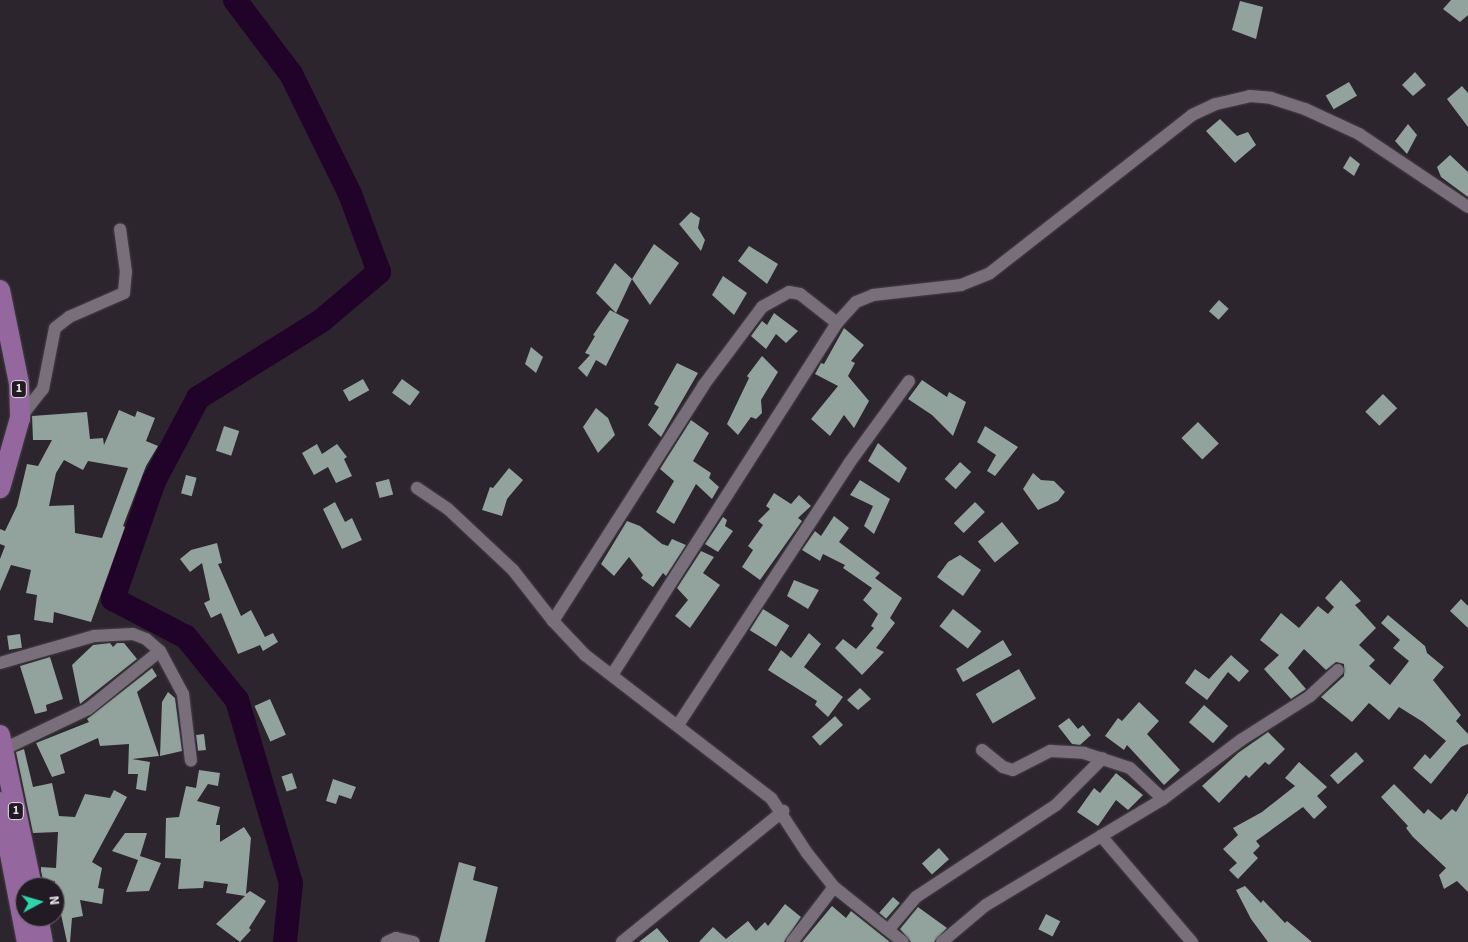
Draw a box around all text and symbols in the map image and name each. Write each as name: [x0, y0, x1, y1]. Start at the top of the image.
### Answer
road number: 1: [10, 379, 28, 398]
road number: 1: [7, 801, 25, 820]
north arrow: [15, 877, 65, 927]
text: N: [43, 895, 64, 906]

